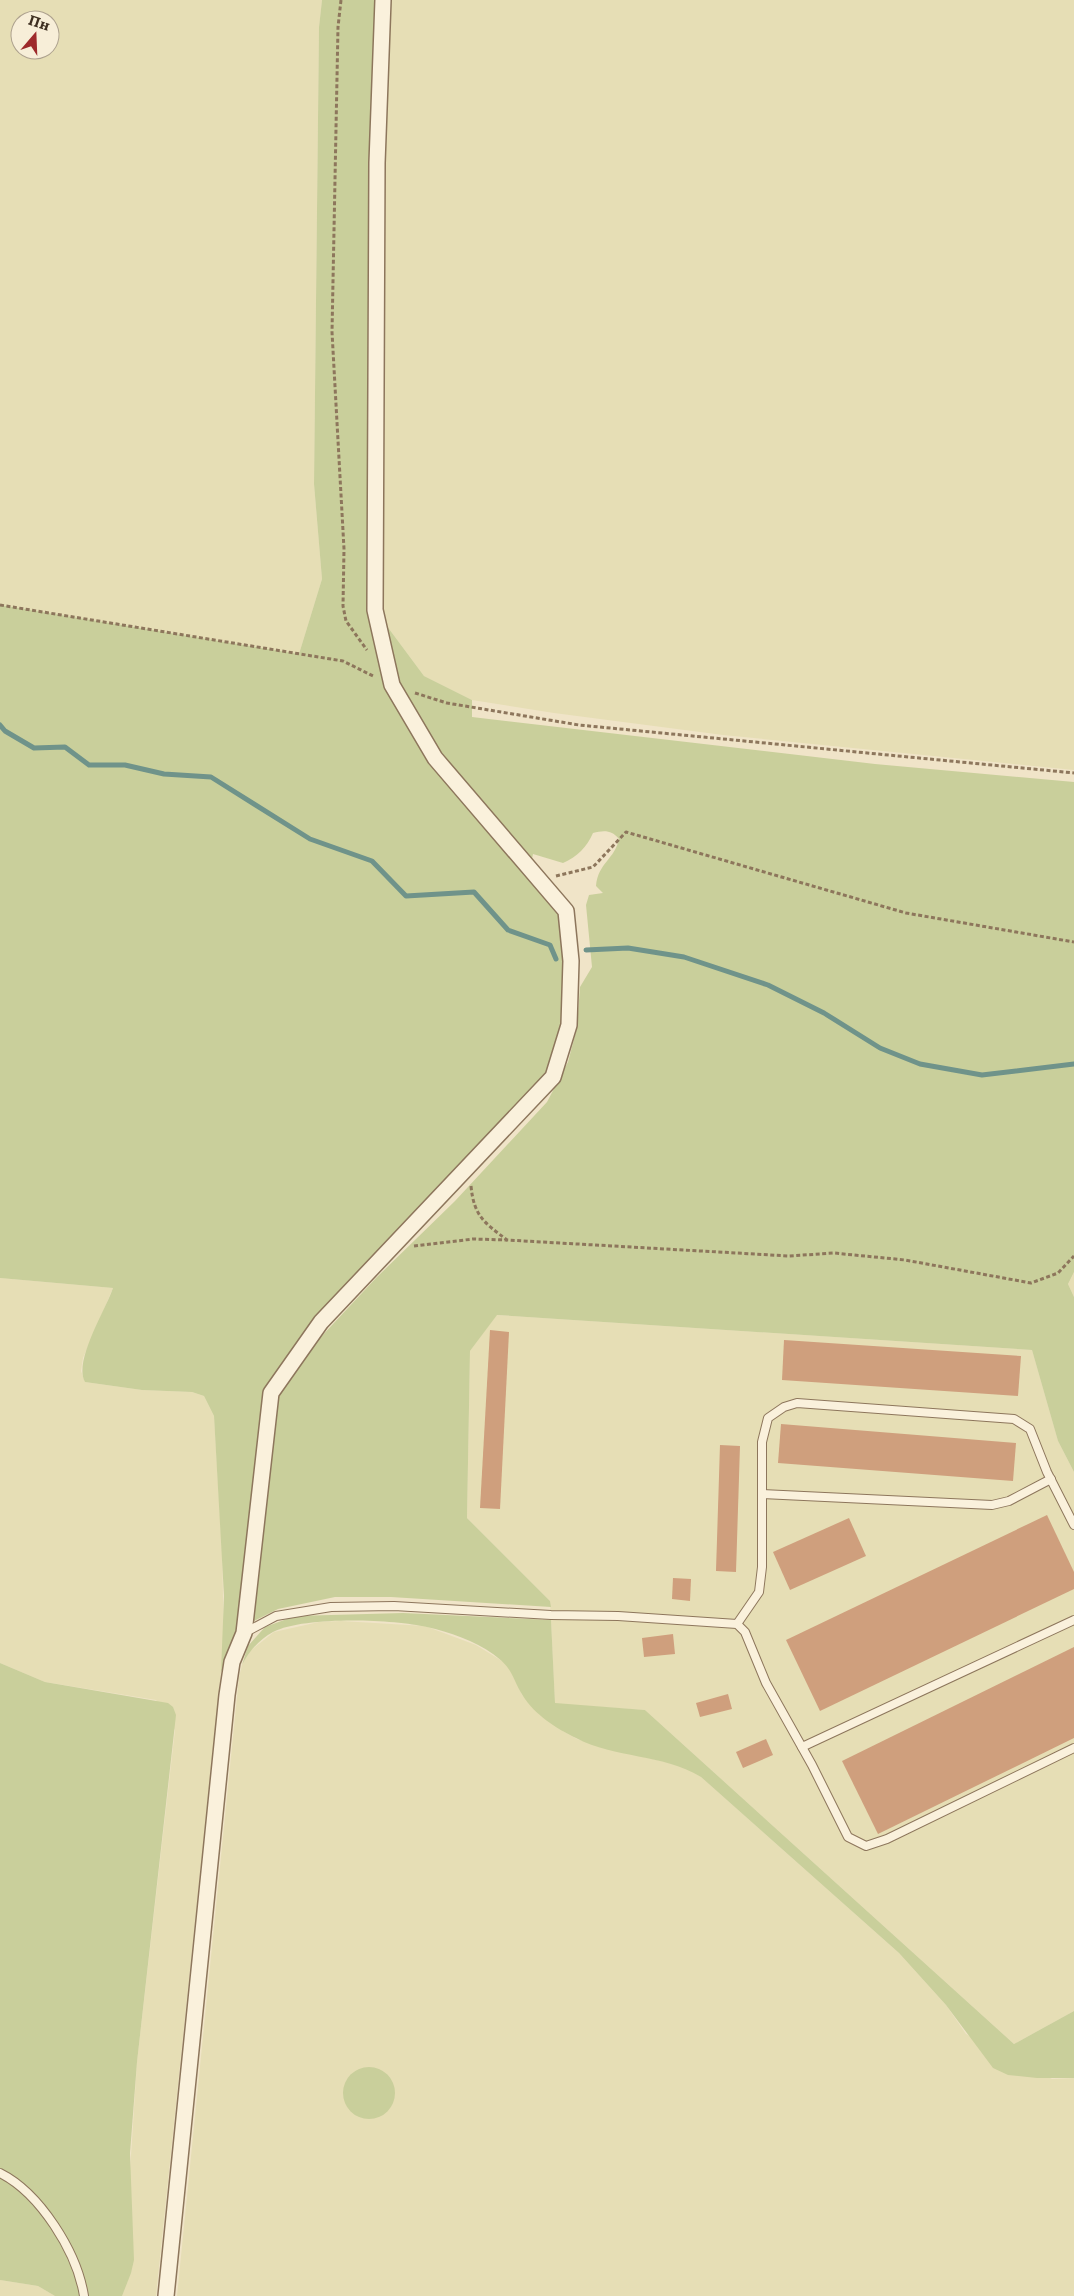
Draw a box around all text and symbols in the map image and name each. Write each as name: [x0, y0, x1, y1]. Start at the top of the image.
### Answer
text: Пн: [26, 9, 53, 35]
north arrow: [10, 10, 60, 60]

